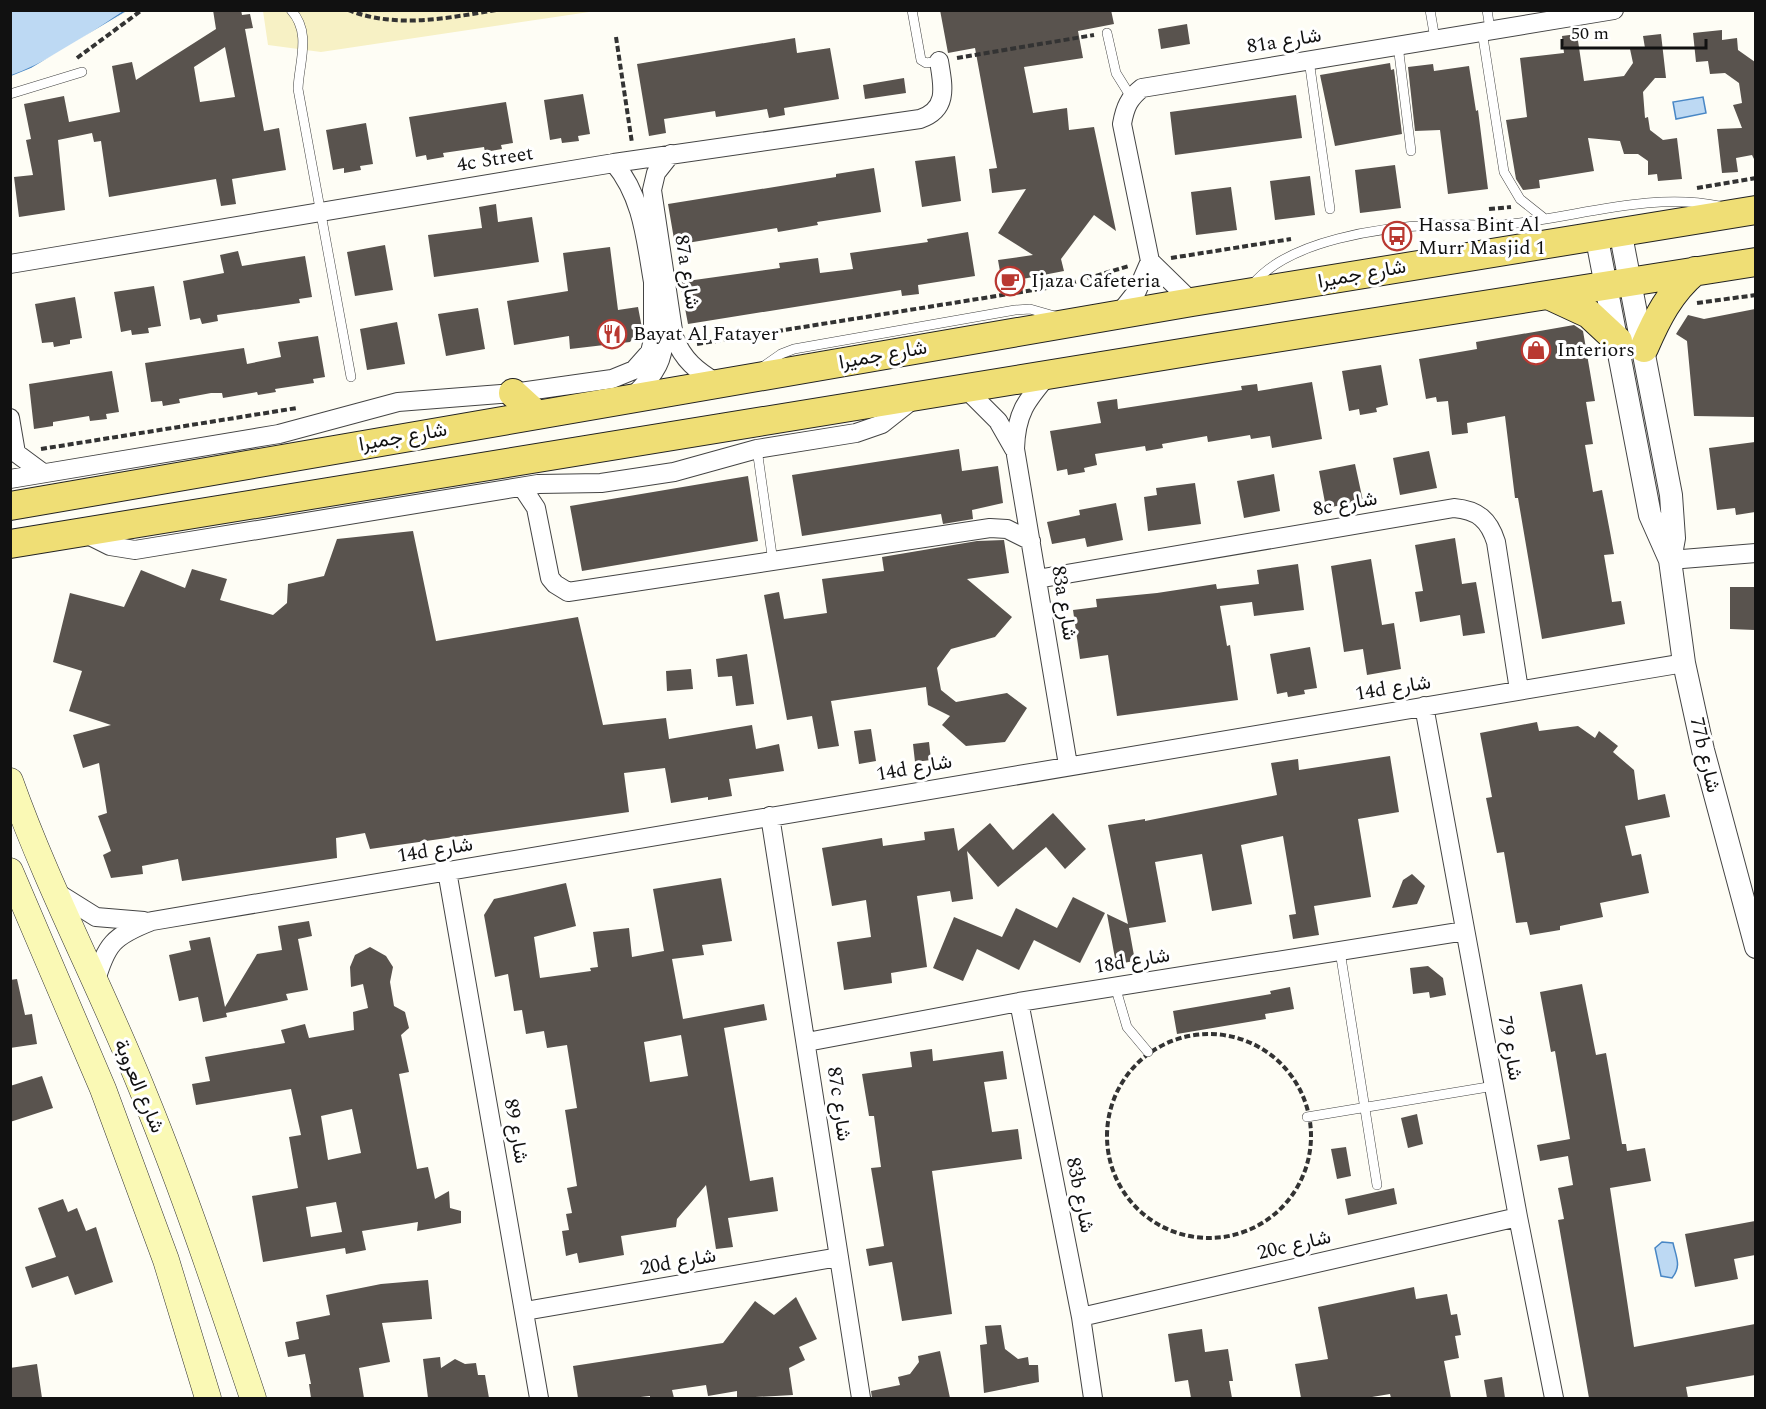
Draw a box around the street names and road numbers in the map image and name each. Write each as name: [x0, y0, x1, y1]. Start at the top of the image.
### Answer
street label: 81a شارع: [1245, 20, 1323, 62]
street label: 4c Street: [455, 138, 535, 180]
street label: 87a شارع: [666, 233, 708, 311]
street label: شارع جميرا: [1316, 251, 1408, 297]
street label: شارع جميرا: [837, 332, 929, 378]
street label: شارع جميرا: [357, 414, 449, 460]
street label: 8c شارع: [1310, 484, 1380, 524]
street label: 83a شارع: [1043, 564, 1085, 642]
street label: 14d شارع: [1353, 667, 1433, 709]
street label: 77b شارع: [1682, 714, 1728, 796]
street label: 14d شارع: [874, 747, 954, 789]
street label: 14d شارع: [395, 829, 475, 871]
street label: 18d شارع: [1092, 940, 1172, 982]
street label: شارع 79: [1490, 1013, 1530, 1083]
street label: شارع العروبة: [106, 1034, 172, 1138]
street label: 87c شارع: [819, 1065, 859, 1143]
street label: شارع 89: [496, 1096, 536, 1166]
street label: 83b شارع: [1058, 1155, 1102, 1235]
street label: 20c شارع: [1254, 1222, 1334, 1268]
street label: 20d شارع: [638, 1241, 718, 1283]

